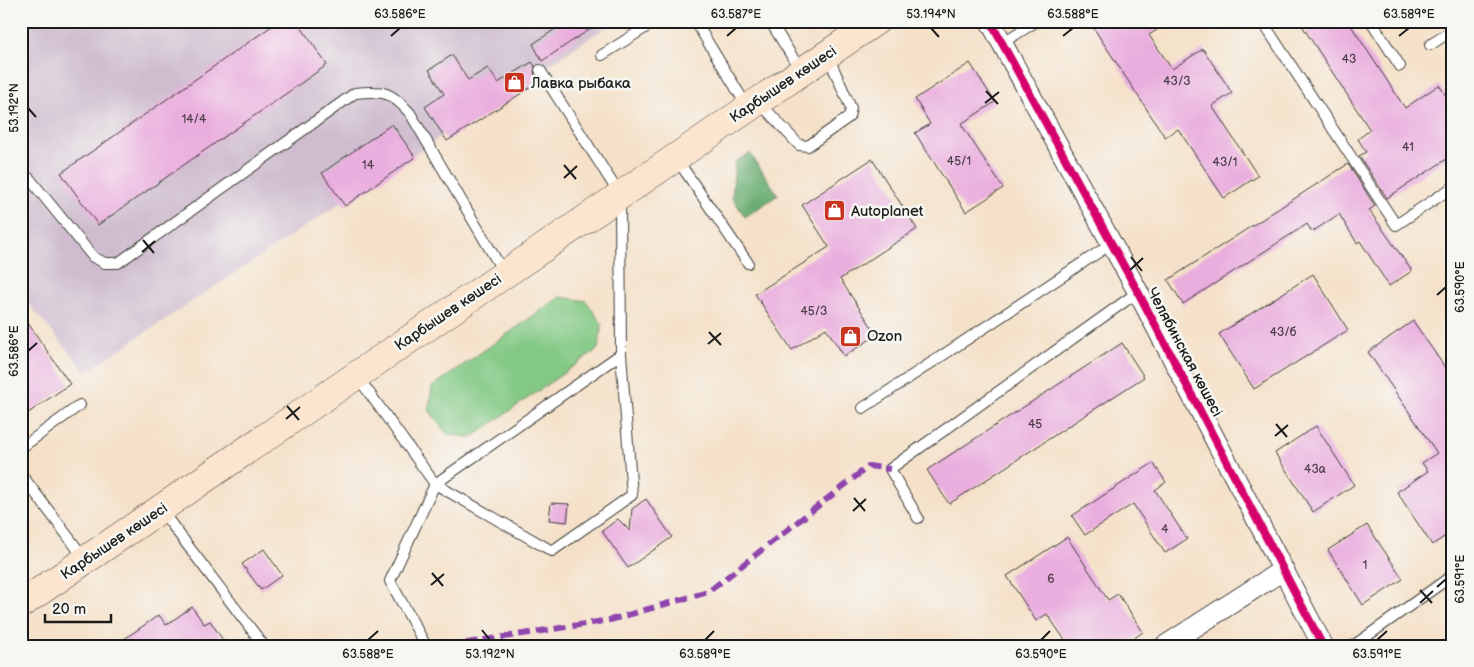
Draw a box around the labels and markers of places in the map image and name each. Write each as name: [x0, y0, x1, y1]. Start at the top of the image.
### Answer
shop icon: Лавка рыбака: [503, 71, 527, 95]
place label: Лавка рыбака: [530, 74, 631, 93]
shop icon: Autoplanet: [823, 199, 847, 223]
place label: Autoplanet: [851, 202, 924, 221]
shop icon: Ozon: [839, 324, 863, 348]
place label: Ozon: [867, 327, 902, 346]

